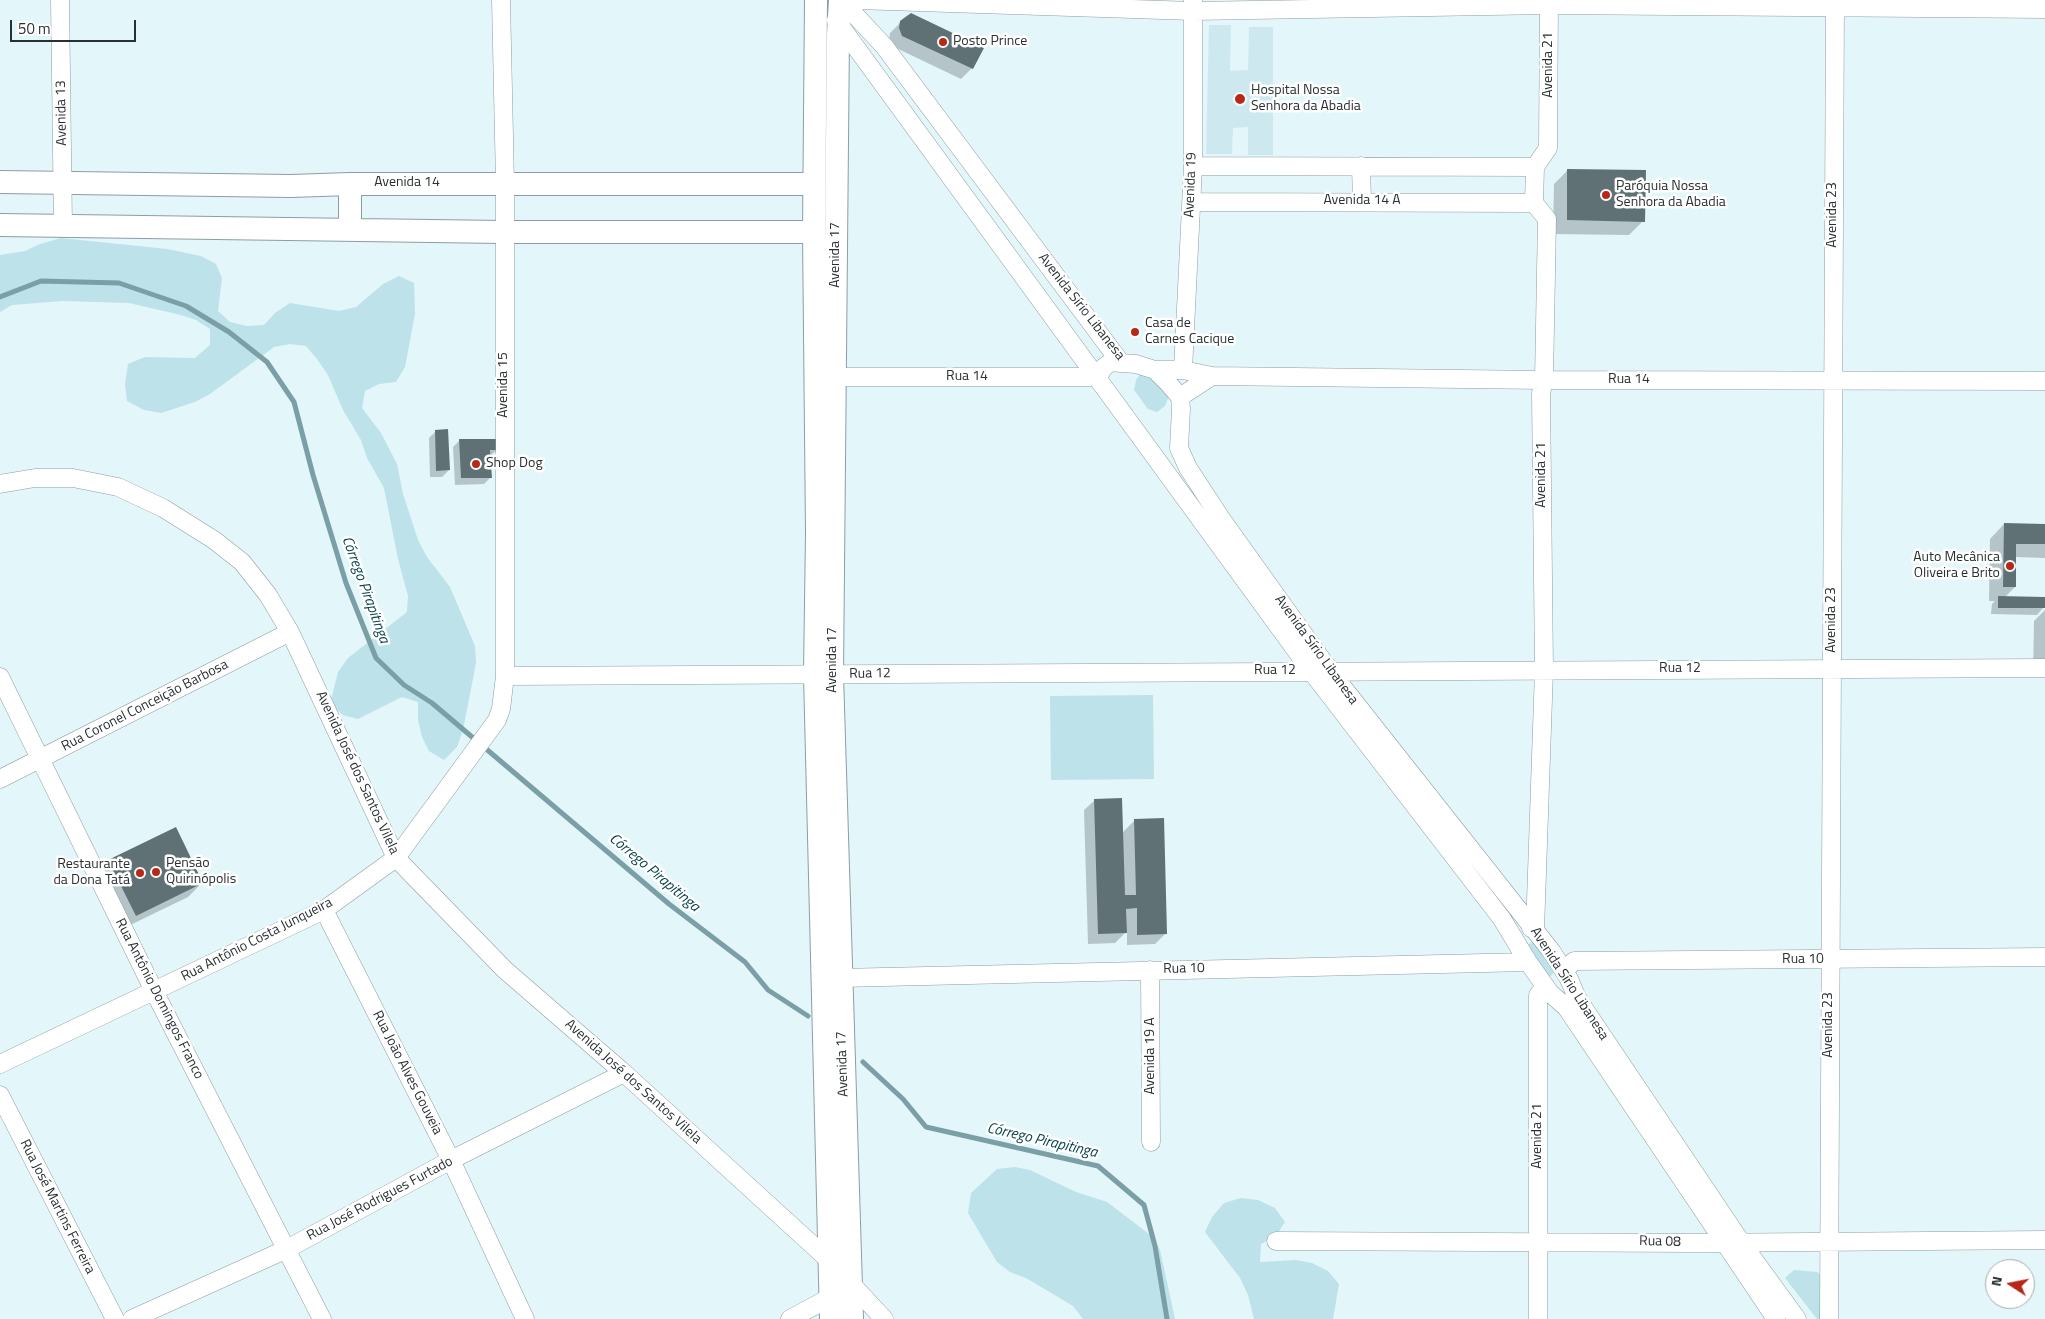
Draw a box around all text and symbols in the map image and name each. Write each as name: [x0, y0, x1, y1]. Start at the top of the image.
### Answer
scale bar: [12, 10, 139, 42]
text: 50 m: [18, 17, 51, 40]
street label: Avenida 21: [1541, 32, 1557, 98]
place label: Posto Prince: [953, 34, 1027, 50]
marker: Posto Prince: [937, 36, 949, 48]
street label: Avenida 13: [53, 80, 71, 146]
place label: Hospital Nossa Senhora da Abadia: [1251, 83, 1361, 115]
marker: Hospital Nossa Senhora da Abadia: [1233, 92, 1247, 106]
street label: Avenida 19: [1181, 152, 1201, 218]
street label: Avenida 14: [374, 175, 440, 191]
place label: Paróquia Nossa Senhora da Abadia: [1616, 179, 1726, 212]
street label: Avenida 23: [1825, 182, 1841, 248]
marker: Paróquia Nossa Senhora da Abadia: [1600, 189, 1612, 201]
street label: Avenida 14 A: [1324, 193, 1400, 209]
street label: Avenida 17: [828, 222, 844, 288]
street label: Avenida Sírio Libanesa: [1034, 250, 1128, 364]
place label: Casa de Carnes Cacique: [1145, 316, 1234, 348]
marker: Casa de Carnes Cacique: [1129, 326, 1141, 338]
street label: Avenida 15: [496, 352, 512, 418]
street label: Rua 14: [946, 369, 988, 385]
street label: Rua 14: [1608, 372, 1650, 388]
street label: Avenida 21: [1534, 442, 1550, 508]
place label: Shop Dog: [486, 456, 543, 472]
marker: Shop Dog: [470, 458, 482, 470]
water label: Córrego Pirapitinga: [337, 534, 393, 646]
place label: Auto Mecânica Oliveira e Brito: [1913, 550, 2000, 582]
marker: Auto Mecânica Oliveira e Brito: [2004, 560, 2016, 572]
street label: Avenida 23: [1824, 587, 1840, 653]
street label: Avenida Sírio Libanesa: [1271, 592, 1361, 708]
street label: Avenida 17: [825, 627, 841, 693]
street label: Rua Coronel Conceição Barbosa: [59, 657, 231, 755]
street label: Rua 12: [1659, 661, 1701, 677]
street label: Rua 12: [1254, 663, 1296, 679]
street label: Rua 12: [849, 665, 891, 683]
street label: Avenida José dos Santos Vilela: [312, 689, 402, 857]
water label: Córrego Pirapitinga: [605, 830, 703, 916]
place label: Pensão Quirinópolis: [166, 856, 236, 889]
place label: Restaurante da Dona Tatá: [53, 857, 130, 890]
marker: Pensão Quirinópolis: [150, 866, 162, 878]
marker: Restaurante da Dona Tatá: [134, 867, 146, 879]
street label: Rua Antônio Costa Junqueira: [179, 895, 335, 985]
street label: Rua Antônio Domingos Franco: [111, 916, 207, 1082]
street label: Avenida Sírio Libanesa: [1526, 924, 1612, 1044]
street label: Rua 10: [1782, 952, 1824, 968]
street label: Rua 10: [1163, 960, 1205, 978]
street label: Avenida 23: [1821, 992, 1837, 1058]
street label: Rua João Alves Gouveia: [368, 1008, 446, 1138]
street label: Avenida José dos Santos Vilela: [561, 1016, 705, 1148]
street label: Avenida 19 A: [1143, 1018, 1159, 1094]
street label: Avenida 17: [833, 1031, 853, 1097]
street label: Avenida 21: [1530, 1103, 1546, 1169]
water label: Córrego Pirapitinga: [985, 1120, 1099, 1162]
street label: Rua José Martins Ferreira: [16, 1137, 98, 1277]
street label: Rua José Rodrigues Furtado: [304, 1153, 456, 1245]
street label: Rua 08: [1639, 1233, 1681, 1251]
north arrow: [1985, 1259, 2035, 1309]
text: N: [1985, 1274, 2007, 1288]

